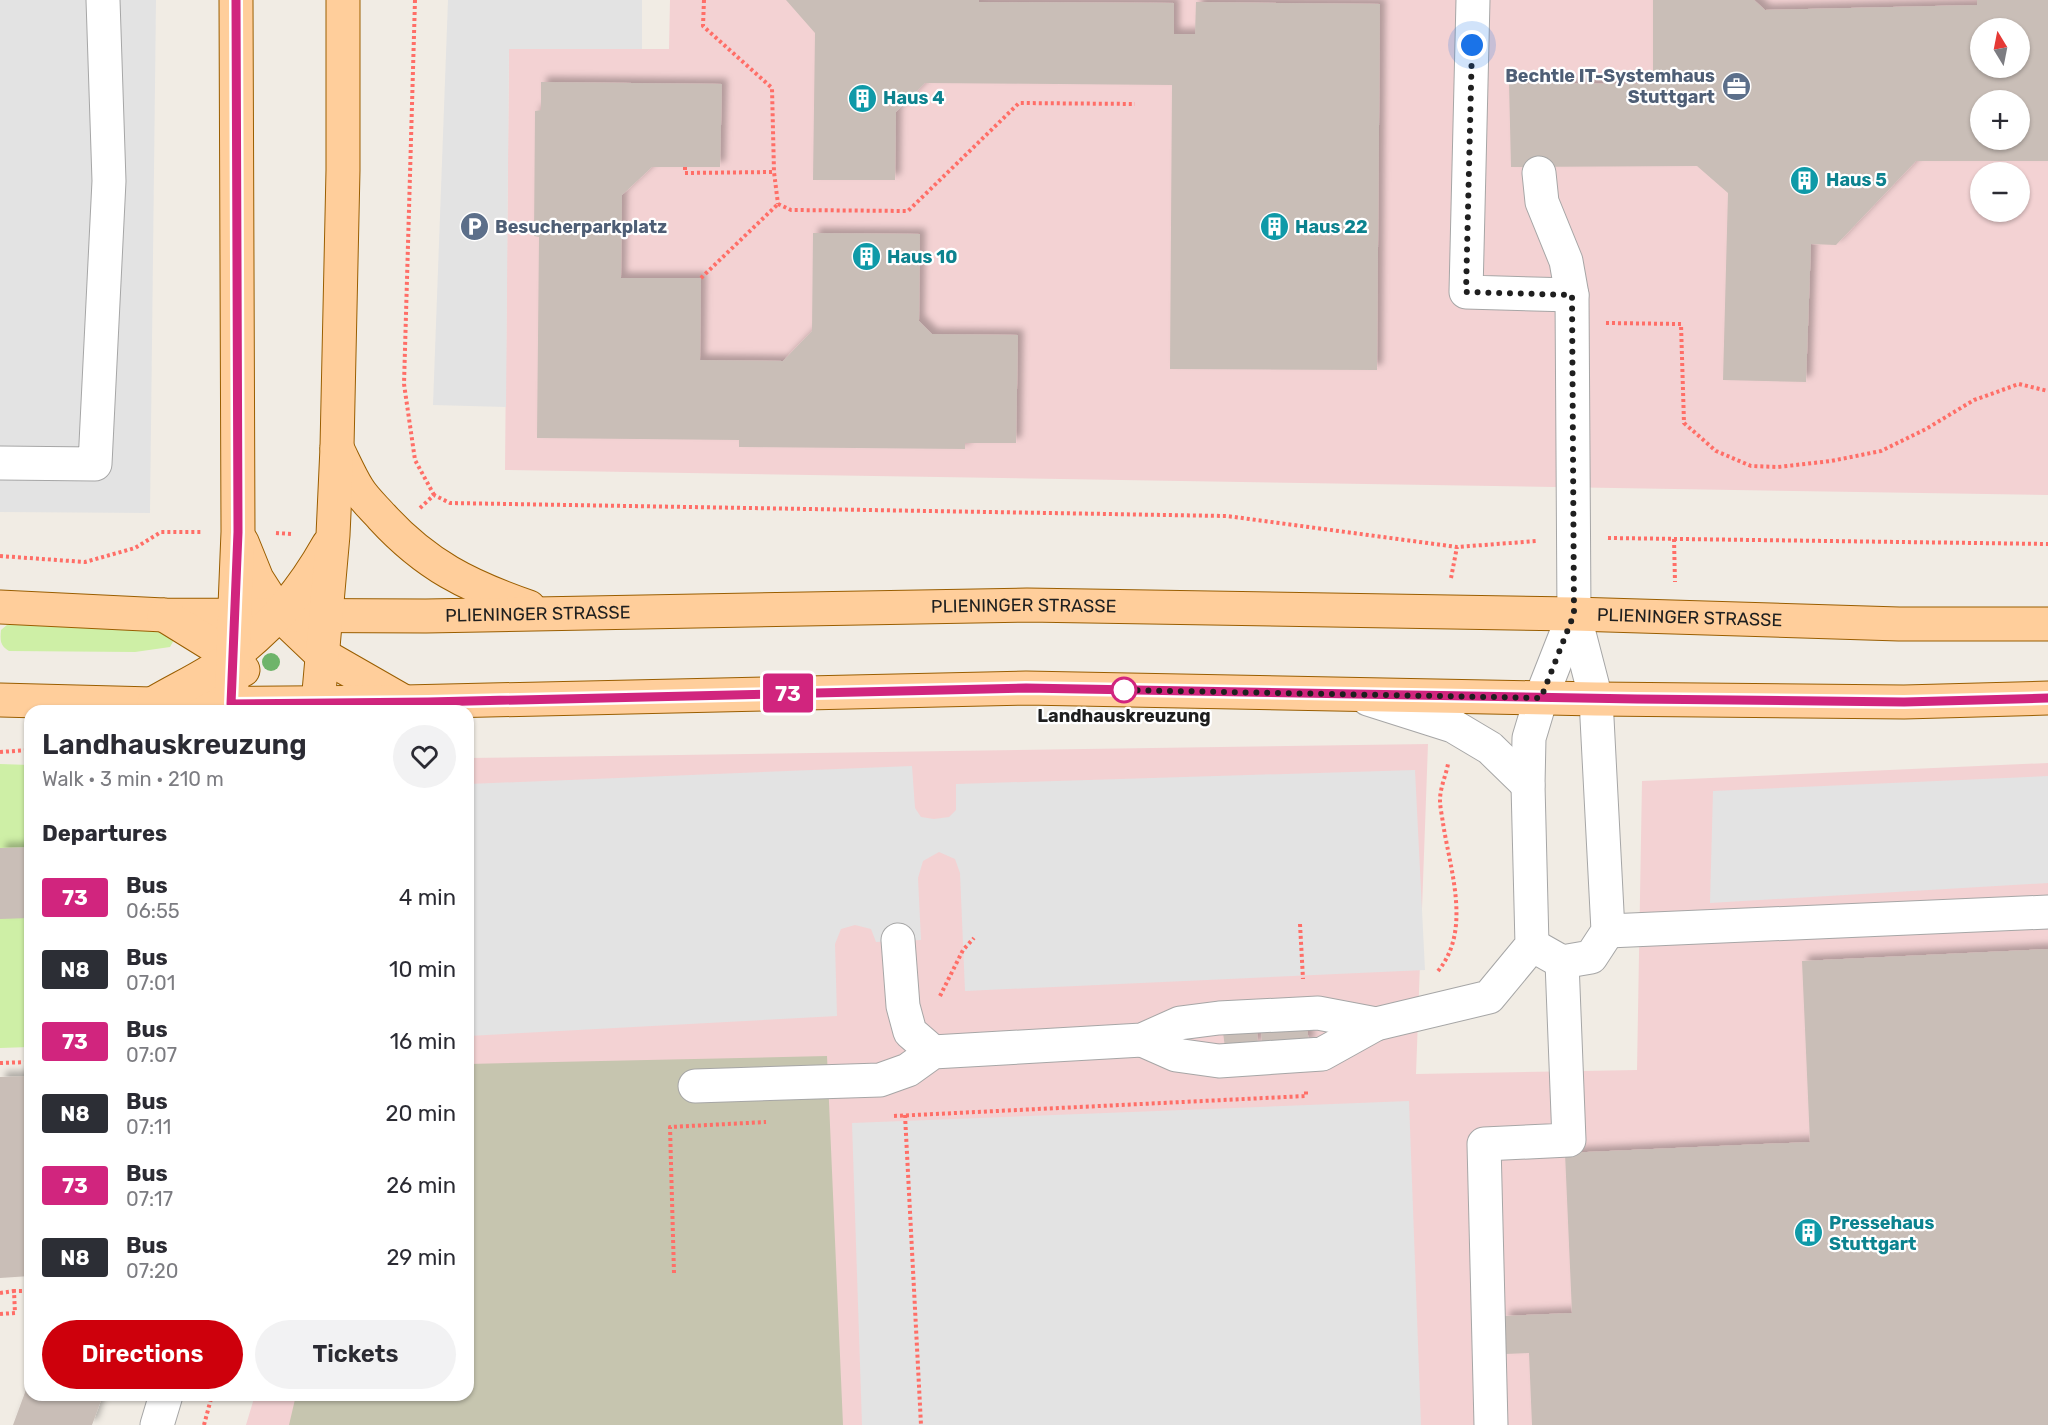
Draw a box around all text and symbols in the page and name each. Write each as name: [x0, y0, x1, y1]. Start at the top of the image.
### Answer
north arrow: [1970, 18, 2030, 78]
map controls: [1970, 18, 2030, 222]
your location: [1457, 30, 1487, 60]
place label: Bechtle IT-Systemhaus Stuttgart: [1505, 65, 1715, 108]
office icon: Bechtle IT-Systemhaus Stuttgart: [1720, 70, 1752, 102]
building icon: Haus 4: [846, 82, 878, 114]
place label: Haus 4: [883, 87, 945, 109]
button: +: [1970, 90, 2030, 150]
button: −: [1970, 162, 2030, 222]
building icon: Haus 5: [1789, 164, 1821, 196]
place label: Haus 5: [1826, 169, 1887, 191]
parking icon: Besucherparkplatz: [458, 211, 490, 243]
building icon: Haus 22: [1258, 211, 1290, 243]
place label: Besucherparkplatz: [495, 216, 667, 238]
place label: Haus 22: [1295, 216, 1368, 238]
building icon: Haus 10: [850, 241, 882, 273]
place label: Haus 10: [887, 246, 958, 268]
street label: PLIENINGER STRASSE: [931, 594, 1117, 618]
street label: PLIENINGER STRASSE: [445, 601, 631, 627]
street label: PLIENINGER STRASSE: [1597, 604, 1783, 631]
line badge: 73: [761, 674, 815, 712]
marker: Landhauskreuzung: [1111, 677, 1137, 703]
text: 73: [775, 681, 801, 706]
place label: Landhauskreuzung: [1037, 705, 1211, 727]
button: heart: [393, 725, 456, 788]
text: Landhauskreuzung: [42, 728, 307, 761]
text: Walk · 3 min · 210 m: [42, 767, 224, 791]
text: Departures: [42, 820, 167, 847]
text: Bus: [126, 872, 168, 899]
text: 4 min: [399, 884, 456, 911]
text: 73: [62, 885, 88, 910]
text: 06:55: [126, 899, 180, 923]
text: Bus: [126, 944, 168, 971]
text: 10 min: [389, 956, 456, 983]
text: N8: [60, 957, 90, 982]
text: 07:01: [126, 971, 175, 995]
text: Bus: [126, 1016, 168, 1043]
text: 16 min: [390, 1028, 456, 1055]
text: 73: [62, 1029, 88, 1054]
text: 07:07: [126, 1043, 177, 1067]
text: Bus: [126, 1088, 168, 1115]
text: 20 min: [386, 1100, 456, 1127]
text: N8: [60, 1101, 90, 1126]
text: 07:11: [126, 1115, 171, 1139]
text: Bus: [126, 1160, 168, 1187]
text: 26 min: [386, 1172, 456, 1199]
text: 73: [62, 1173, 88, 1198]
text: 07:17: [126, 1187, 173, 1211]
place label: Pressehaus Stuttgart: [1829, 1212, 1934, 1255]
building icon: Pressehaus Stuttgart: [1792, 1217, 1824, 1249]
text: Bus: [126, 1232, 168, 1259]
text: 29 min: [386, 1244, 456, 1271]
text: N8: [60, 1245, 90, 1270]
text: 07:20: [126, 1259, 179, 1283]
button: Directions: [42, 1320, 243, 1389]
button: Tickets: [255, 1320, 456, 1389]

